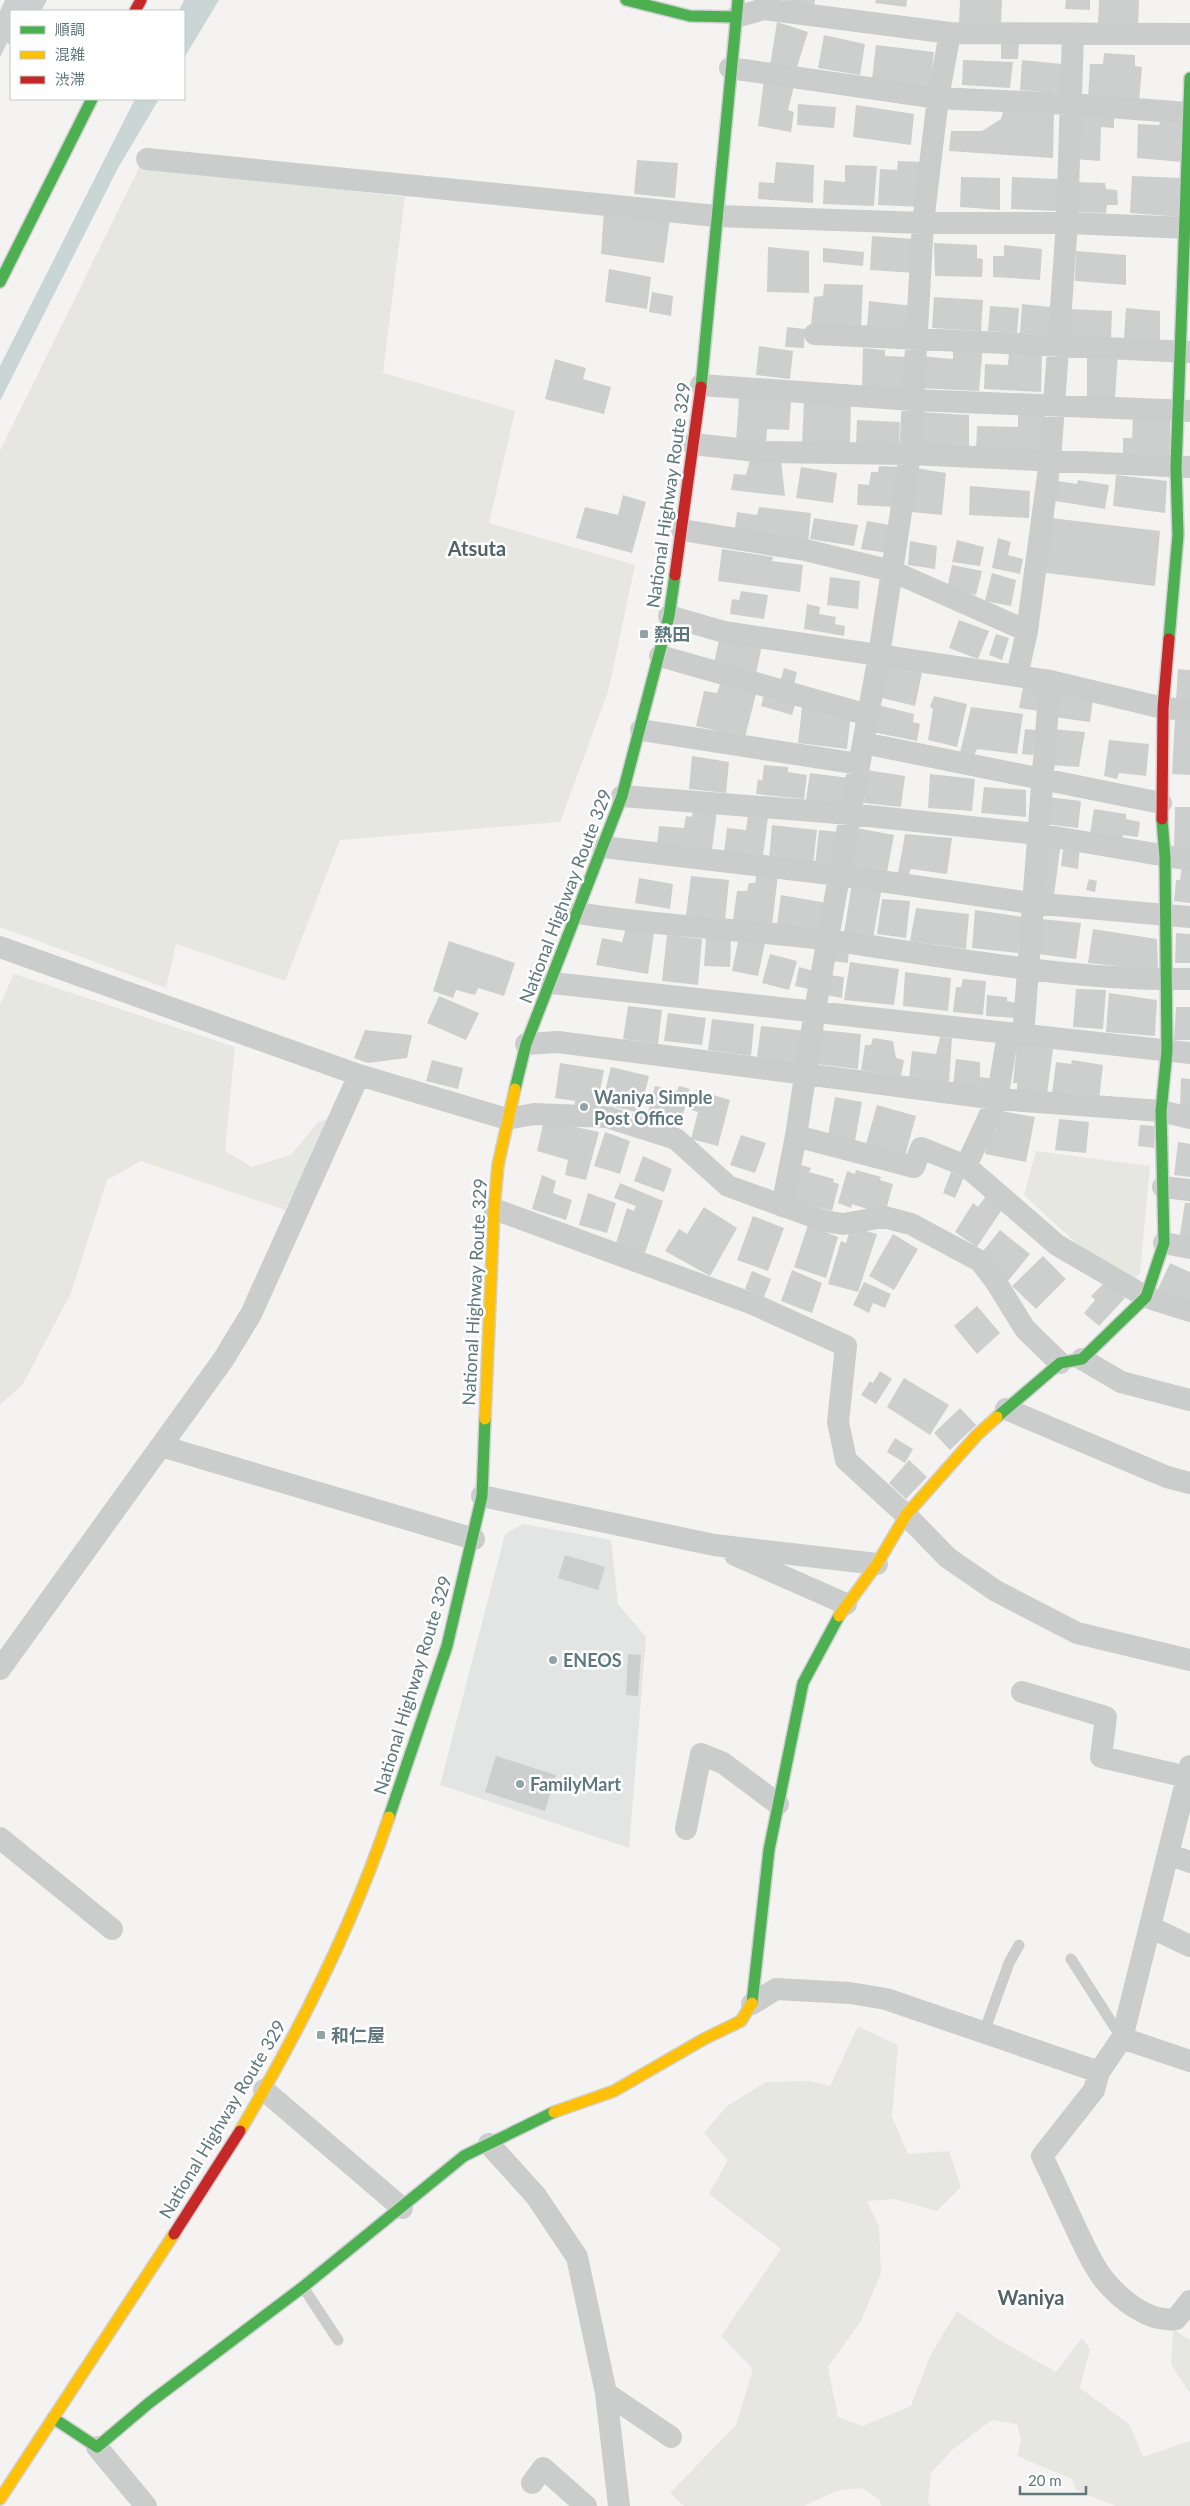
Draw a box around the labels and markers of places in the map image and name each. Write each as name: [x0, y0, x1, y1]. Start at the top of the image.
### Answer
place label: 熱田: [654, 623, 690, 645]
marker: 熱田: [638, 628, 650, 640]
place label: Waniya Simple Post Office: [594, 1086, 713, 1129]
marker: Waniya Simple Post Office: [578, 1101, 590, 1113]
place label: ENEOS: [563, 1649, 622, 1671]
marker: ENEOS: [547, 1654, 559, 1666]
place label: FamilyMart: [530, 1773, 621, 1795]
marker: FamilyMart: [514, 1778, 526, 1790]
place label: 和仁屋: [331, 2024, 385, 2046]
marker: 和仁屋: [315, 2029, 327, 2041]

